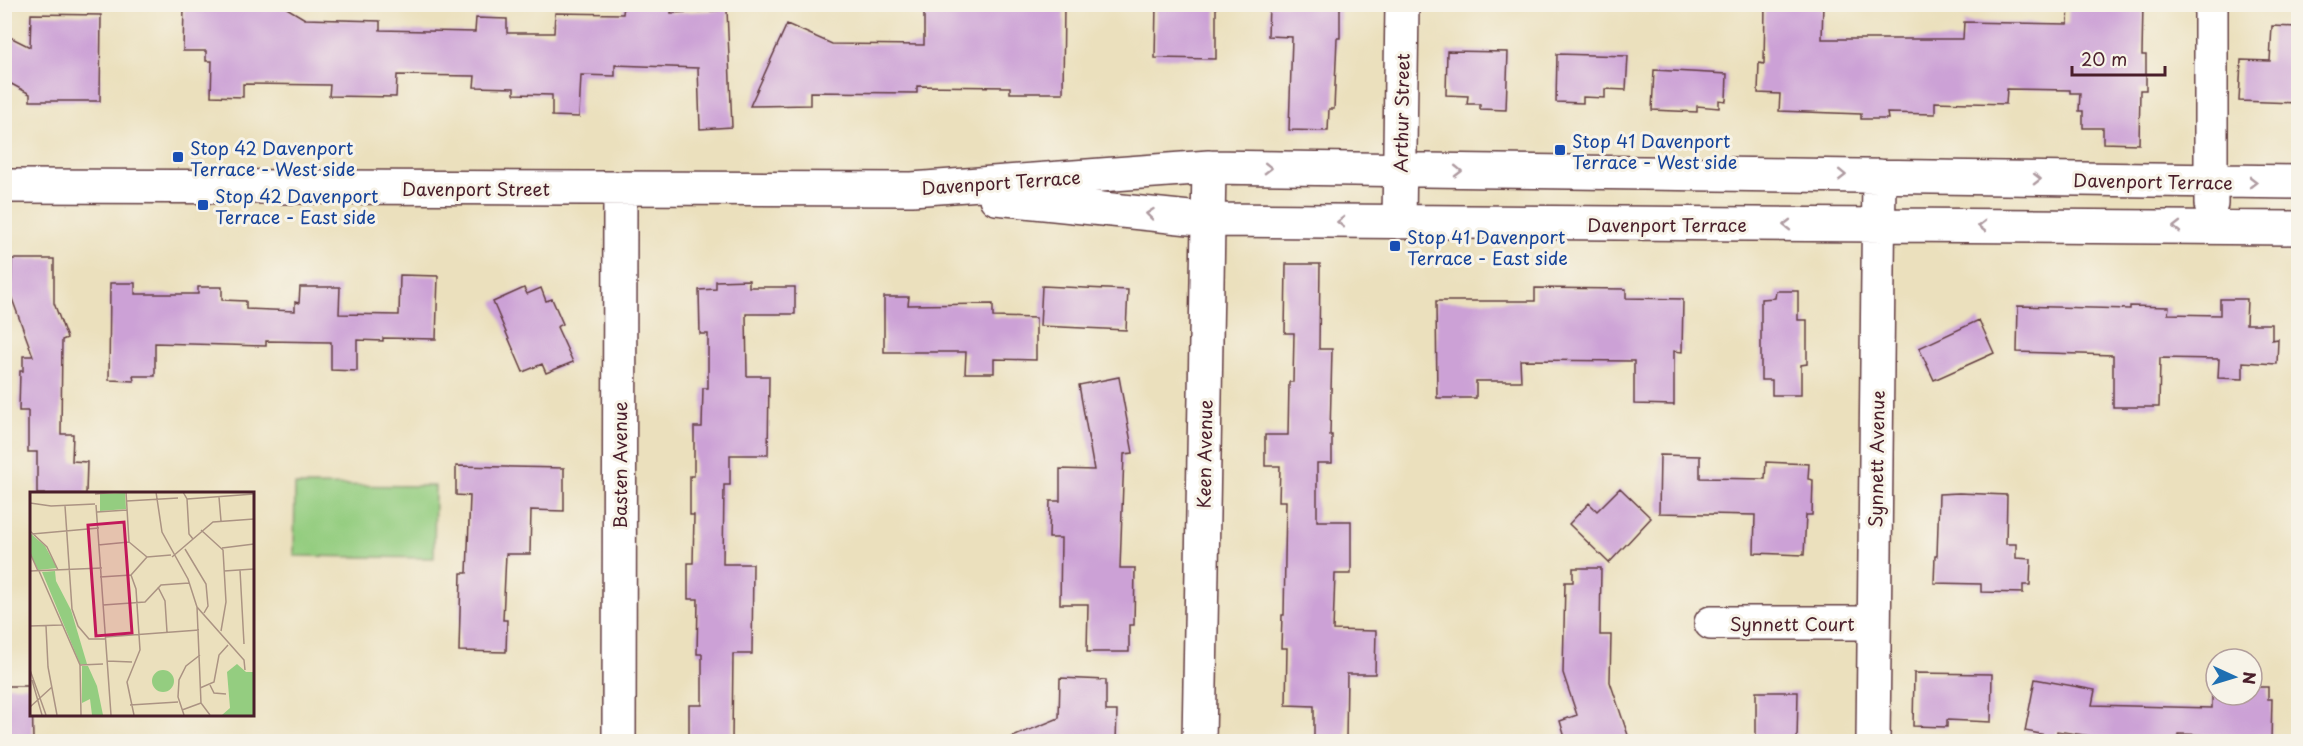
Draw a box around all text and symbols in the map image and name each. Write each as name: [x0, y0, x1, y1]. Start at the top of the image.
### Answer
scale bar: [2072, 39, 2165, 77]
text: 20 m: [2081, 45, 2127, 72]
street label: Arthur Street: [1386, 53, 1416, 173]
place label: Stop 41 Davenport Terrace - West side: [1572, 127, 1737, 175]
place label: Stop 42 Davenport Terrace - West side: [190, 134, 355, 182]
marker: Stop 41 Davenport Terrace - West side: [1553, 143, 1567, 157]
marker: Stop 42 Davenport Terrace - West side: [171, 150, 185, 164]
one-way arrow: [1263, 161, 1272, 174]
street label: Davenport Terrace: [920, 163, 1082, 201]
one-way arrow: [1454, 164, 1463, 177]
street label: Davenport Terrace: [2073, 166, 2233, 196]
one-way arrow: [1838, 169, 1847, 182]
one-way arrow: [2033, 173, 2042, 185]
street label: Davenport Street: [402, 175, 550, 202]
one-way arrow: [2249, 176, 2258, 188]
place label: Stop 42 Davenport Terrace - East side: [215, 182, 378, 230]
marker: Stop 42 Davenport Terrace - East side: [196, 198, 210, 212]
one-way arrow: [1146, 208, 1155, 221]
street label: Davenport Terrace: [1587, 211, 1747, 238]
one-way arrow: [1336, 215, 1345, 228]
one-way arrow: [1783, 219, 1792, 231]
one-way arrow: [1978, 220, 1987, 232]
one-way arrow: [2173, 221, 2182, 233]
place label: Stop 41 Davenport Terrace - East side: [1407, 223, 1568, 271]
marker: Stop 41 Davenport Terrace - East side: [1388, 239, 1402, 253]
street label: Synnett Avenue: [1861, 390, 1891, 528]
street label: Keen Avenue: [1190, 399, 1218, 509]
street label: Basten Avenue: [606, 401, 633, 529]
inset map: [30, 492, 254, 716]
street label: Synnett Court: [1729, 610, 1855, 637]
north arrow: [2204, 647, 2264, 707]
text: N: [2238, 671, 2262, 685]

